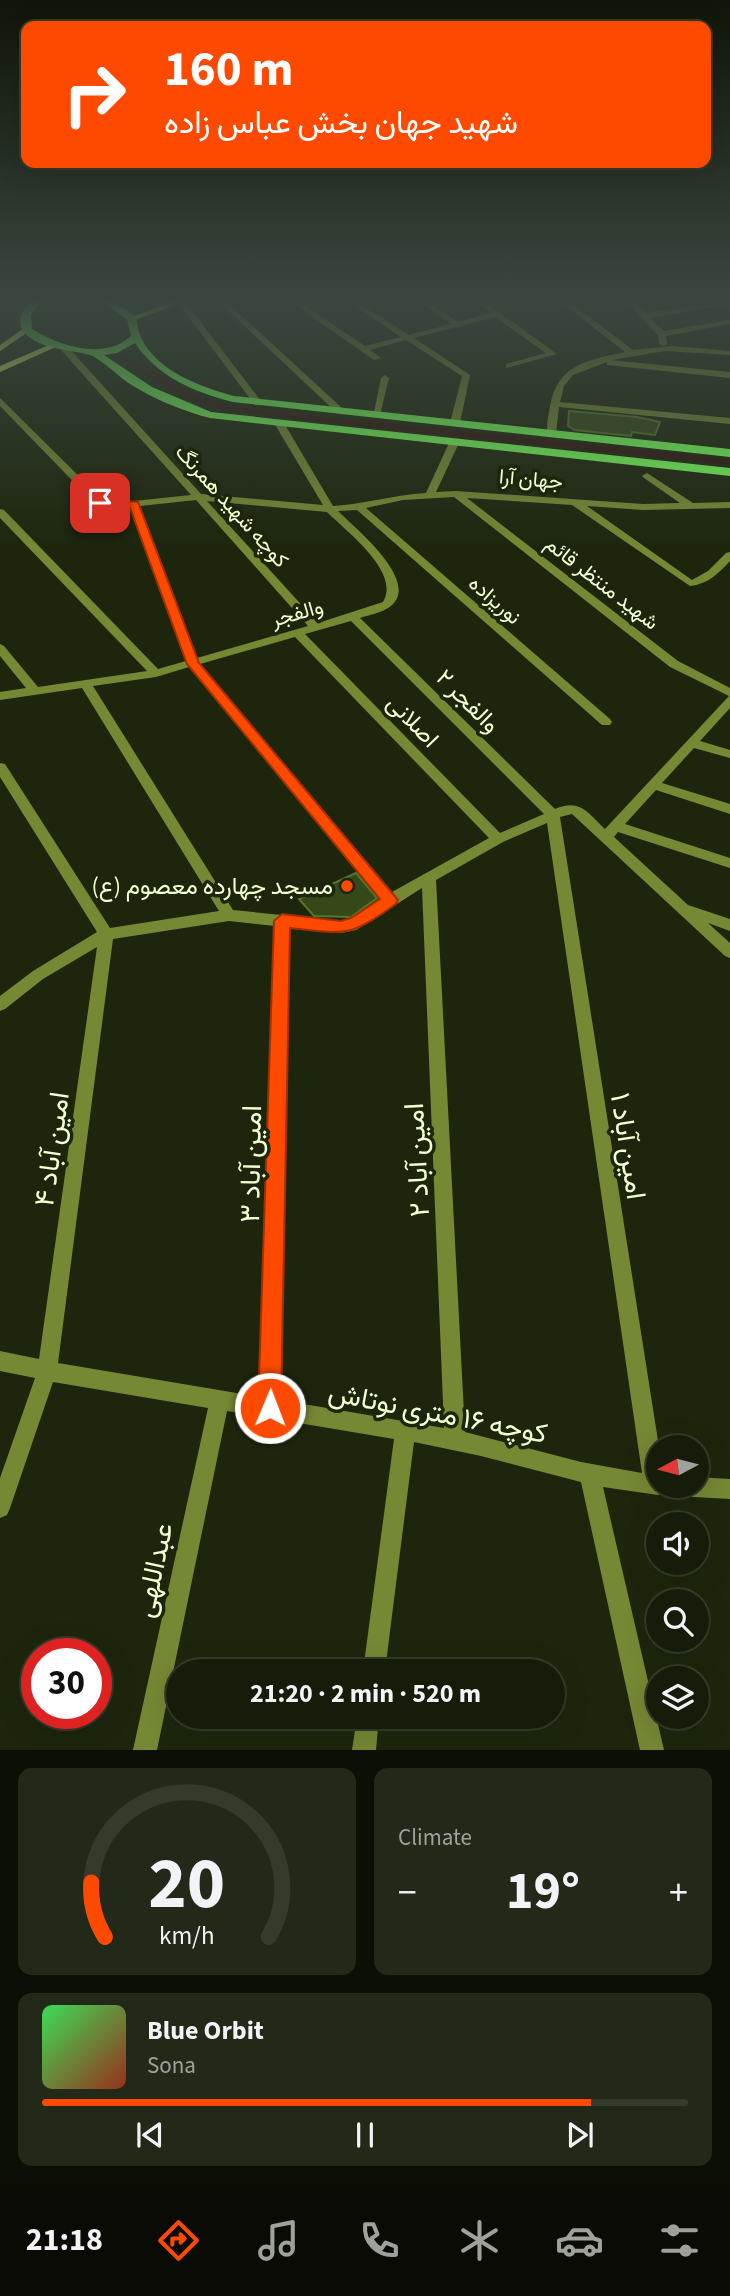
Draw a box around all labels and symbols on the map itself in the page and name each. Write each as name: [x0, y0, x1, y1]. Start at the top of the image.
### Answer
street label: کوچه شهید همرنگ: [168, 438, 296, 574]
street label: جهان آرا: [498, 461, 564, 497]
pin: [70, 473, 130, 533]
street label: شهید منتظر قائم: [539, 529, 665, 637]
street label: نوریزاده: [462, 569, 528, 631]
street label: والفجر: [266, 591, 327, 635]
street label: والفجر ۲: [428, 661, 508, 741]
street label: اصلانی: [378, 687, 447, 756]
place label: مسجد چهارده معصوم (ع): [92, 869, 333, 904]
marker: مسجد چهارده معصوم (ع): [339, 878, 355, 894]
street label: ۴ امین آباد: [24, 1089, 80, 1209]
street label: ۱ امین آباد: [600, 1090, 656, 1202]
street label: ۲ امین آباد: [394, 1102, 440, 1218]
street label: ۳ امین آباد: [230, 1105, 272, 1223]
position arrow: [233, 1371, 307, 1445]
street label: کوچه ۱۶ متری نوتاش: [325, 1372, 551, 1454]
north arrow: [646, 1435, 709, 1498]
street label: عبداللهی: [124, 1519, 184, 1621]
speed limit sign: 30: [21, 1638, 112, 1729]

